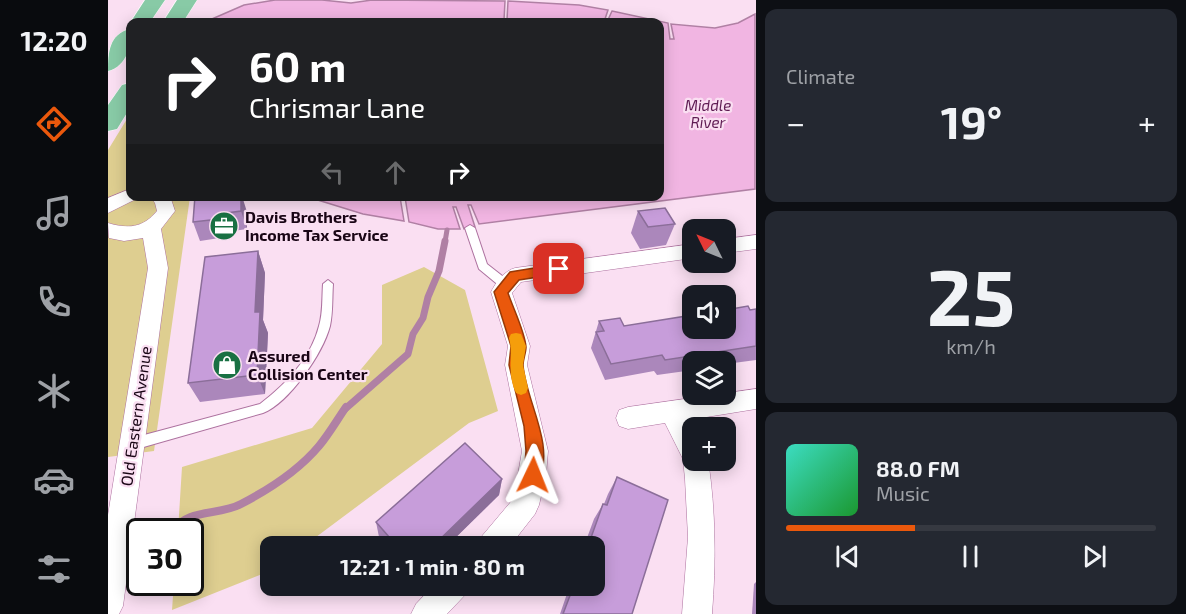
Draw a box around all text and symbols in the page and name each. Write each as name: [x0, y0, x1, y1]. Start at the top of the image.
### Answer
text: 12:20: [20, 24, 88, 56]
text: 60 m: [249, 40, 346, 90]
icon: right: [150, 42, 228, 120]
text: Climate: [786, 64, 855, 88]
text: Chrismar Lane: [249, 91, 425, 123]
text: 19°: [941, 94, 1002, 148]
water label: Middle River: [685, 96, 731, 131]
text: −: [786, 102, 805, 142]
text: +: [1138, 102, 1156, 142]
icon: directions: [33, 103, 75, 145]
icon: left: [316, 156, 349, 189]
icon: ahead: [379, 156, 412, 189]
icon: right: [442, 156, 475, 189]
icon: music: [33, 192, 75, 234]
place label: Davis Brothers Income Tax Service: [245, 207, 389, 244]
office icon: Davis Brothers Income Tax Service: [208, 210, 240, 242]
north arrow: [682, 219, 736, 273]
map controls: [682, 219, 736, 471]
pin: [533, 243, 584, 294]
text: 25: [927, 248, 1015, 342]
icon: arrive: [542, 252, 575, 285]
icon: phone: [33, 281, 75, 323]
button: sound: [682, 285, 736, 339]
text: km/h: [946, 334, 996, 358]
street label: Old Eastern Avenue: [116, 345, 155, 487]
place label: Assured Collision Center: [248, 346, 368, 383]
shop icon: Assured Collision Center: [211, 349, 243, 381]
button: layers: [682, 351, 736, 405]
icon: climate: [33, 370, 75, 412]
button: +: [682, 417, 736, 471]
position arrow: [501, 443, 565, 507]
text: 88.0 FM: [876, 455, 960, 481]
icon: car: [33, 459, 75, 501]
text: Music: [876, 481, 930, 505]
speed limit sign: 30: [126, 518, 204, 596]
icon: previous: [831, 540, 864, 573]
icon: pause: [954, 540, 987, 573]
icon: next: [1078, 540, 1111, 573]
icon: filters: [33, 548, 75, 590]
text: 12:21 · 1 min · 80 m: [340, 553, 525, 579]

